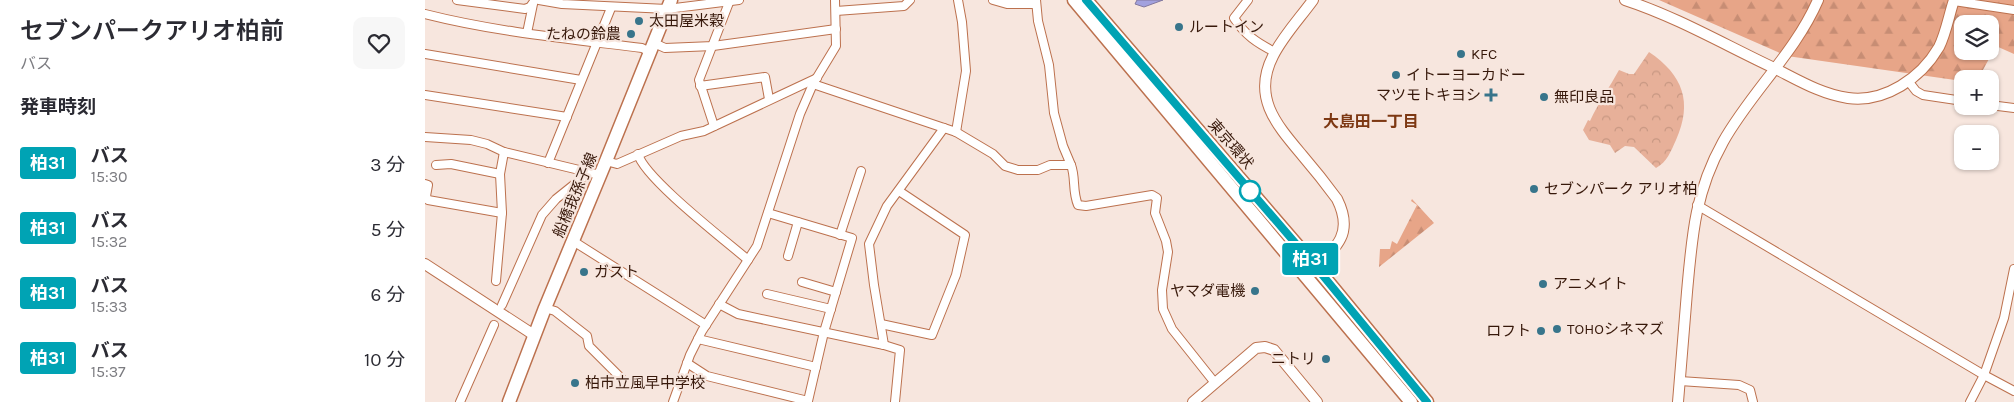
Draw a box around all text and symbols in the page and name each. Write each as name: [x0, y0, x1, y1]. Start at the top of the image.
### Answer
place label: 太田屋米穀: [649, 12, 724, 30]
marker: 太田屋米穀: [633, 15, 645, 27]
map controls: [1954, 15, 1999, 170]
button: layers: [1954, 15, 1999, 60]
text: セブンパークアリオ柏前: [20, 17, 284, 45]
button: heart: [353, 17, 405, 69]
place label: ルートイン: [1189, 18, 1264, 36]
marker: ルートイン: [1173, 21, 1185, 33]
place label: たねの鈴農: [546, 25, 621, 43]
marker: たねの鈴農: [625, 28, 637, 40]
place label: KFC: [1471, 45, 1497, 63]
marker: KFC: [1455, 48, 1467, 60]
text: バス: [20, 54, 52, 73]
place label: イトーヨーカドー: [1406, 66, 1526, 84]
marker: イトーヨーカドー: [1390, 69, 1402, 81]
button: +: [1954, 70, 1999, 115]
place label: マツモトキヨシ: [1376, 86, 1481, 104]
place label: 無印良品: [1554, 88, 1614, 106]
marker: マツモトキヨシ: [1485, 89, 1497, 101]
marker: 無印良品: [1538, 91, 1550, 103]
text: 発車時刻: [20, 96, 96, 118]
district label: 大島田一丁目: [1323, 112, 1419, 131]
street label: 東京環状: [1205, 115, 1257, 173]
button: −: [1954, 125, 1999, 170]
text: バス: [91, 145, 129, 167]
street label: 船橋我孫子線: [549, 150, 601, 240]
text: 柏31: [30, 152, 66, 174]
text: 3 分: [370, 154, 405, 176]
text: 15:30: [91, 167, 128, 186]
unlabelled marker: [1239, 180, 1261, 202]
place label: セブンパーク アリオ柏: [1544, 180, 1698, 198]
marker: セブンパーク アリオ柏: [1528, 183, 1540, 195]
text: バス: [91, 210, 129, 232]
text: 柏31: [30, 217, 66, 239]
text: 5 分: [371, 219, 405, 241]
text: 15:32: [91, 232, 127, 251]
line badge: 柏31: [1281, 243, 1339, 275]
text: 柏31: [1292, 248, 1328, 270]
place label: ガスト: [594, 263, 639, 281]
marker: ガスト: [578, 266, 590, 278]
text: バス: [91, 275, 129, 297]
place label: アニメイト: [1553, 275, 1628, 293]
marker: アニメイト: [1537, 278, 1549, 290]
text: 柏31: [30, 282, 66, 304]
place label: ヤマダ電機: [1170, 282, 1245, 300]
text: 6 分: [371, 284, 405, 306]
marker: ヤマダ電機: [1249, 285, 1261, 297]
text: 15:33: [91, 297, 128, 316]
place label: TOHOシネマズ: [1567, 320, 1664, 338]
place label: ロフト: [1486, 322, 1531, 340]
marker: TOHOシネマズ: [1551, 323, 1563, 335]
marker: ロフト: [1535, 325, 1547, 337]
text: バス: [91, 340, 129, 362]
text: 柏31: [30, 347, 66, 369]
text: 10 分: [364, 349, 405, 371]
place label: ニトリ: [1271, 350, 1316, 368]
marker: ニトリ: [1320, 353, 1332, 365]
text: 15:37: [91, 362, 126, 381]
place label: 柏市立風早中学校: [585, 374, 705, 392]
marker: 柏市立風早中学校: [569, 377, 581, 389]

